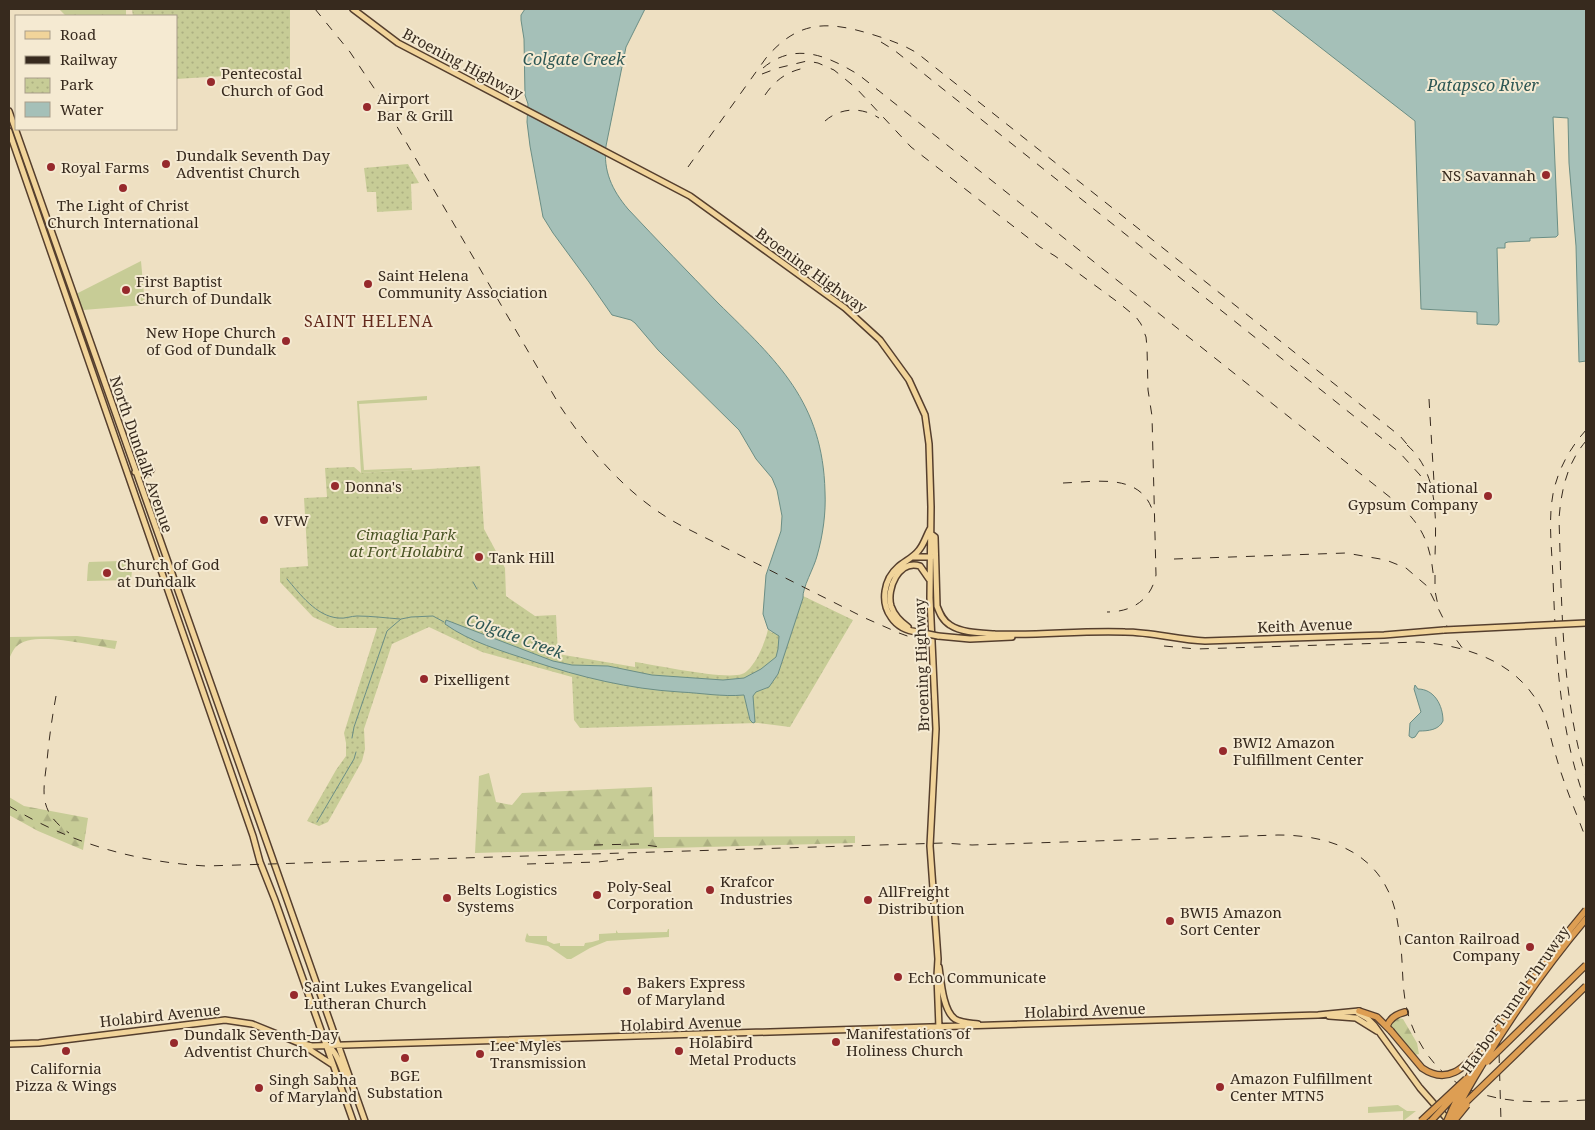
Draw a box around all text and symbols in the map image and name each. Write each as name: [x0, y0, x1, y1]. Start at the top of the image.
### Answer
legend: [15, 15, 178, 130]
street label: Broening Highway: [399, 23, 527, 103]
text: Road: [60, 24, 96, 44]
water label: Colgate Creek: [523, 48, 626, 70]
text: Railway: [60, 49, 118, 69]
place label: Pentecostal Church of God: [221, 63, 324, 100]
text: Park: [60, 74, 94, 94]
water label: Patapsco River: [1426, 74, 1539, 96]
marker: Pentecostal Church of God: [205, 76, 217, 88]
place label: Airport Bar & Grill: [377, 88, 453, 125]
text: Water: [60, 99, 103, 119]
marker: Airport Bar & Grill: [361, 101, 373, 113]
place label: Dundalk Seventh Day Adventist Church: [176, 145, 330, 182]
place label: Royal Farms: [61, 157, 150, 177]
marker: Dundalk Seventh Day Adventist Church: [160, 158, 172, 170]
marker: Royal Farms: [45, 161, 57, 173]
place label: NS Savannah: [1441, 165, 1536, 185]
marker: NS Savannah: [1540, 169, 1552, 181]
marker: The Light of Christ Church International: [117, 182, 129, 194]
place label: The Light of Christ Church International: [47, 195, 199, 232]
street label: Broening Highway: [752, 223, 872, 318]
place label: Saint Helena Community Association: [378, 265, 548, 302]
place label: First Baptist Church of Dundalk: [136, 271, 272, 308]
marker: Saint Helena Community Association: [362, 278, 374, 290]
marker: First Baptist Church of Dundalk: [120, 284, 132, 296]
district label: SAINT HELENA: [304, 310, 434, 332]
place label: New Hope Church of God of Dundalk: [146, 322, 276, 359]
marker: New Hope Church of God of Dundalk: [280, 335, 292, 347]
street label: North Dundalk Avenue: [106, 373, 178, 535]
place label: Donna's: [345, 476, 402, 496]
place label: National Gypsum Company: [1348, 477, 1479, 514]
marker: Donna's: [329, 480, 341, 492]
marker: National Gypsum Company: [1482, 490, 1494, 502]
place label: VFW: [274, 510, 309, 530]
marker: VFW: [258, 514, 270, 526]
park label: Cimaglia Park at Fort Holabird: [349, 524, 463, 561]
place label: Tank Hill: [489, 547, 555, 567]
marker: Tank Hill: [473, 551, 485, 563]
place label: Church of God at Dundalk: [117, 554, 220, 591]
marker: Church of God at Dundalk: [101, 567, 113, 579]
street label: Broening Highway: [909, 597, 933, 732]
water label: Colgate Creek: [463, 608, 568, 664]
street label: Keith Avenue: [1257, 613, 1353, 637]
place label: Pixelligent: [434, 669, 510, 689]
marker: Pixelligent: [418, 673, 430, 685]
place label: BWI2 Amazon Fulfillment Center: [1233, 732, 1364, 769]
marker: BWI2 Amazon Fulfillment Center: [1217, 745, 1229, 757]
place label: Krafcor Industries: [720, 871, 793, 908]
place label: Poly-Seal Corporation: [607, 876, 694, 913]
place label: Belts Logistics Systems: [457, 879, 558, 916]
place label: AllFreight Distribution: [878, 881, 965, 918]
marker: Krafcor Industries: [704, 884, 716, 896]
marker: Poly-Seal Corporation: [591, 889, 603, 901]
marker: Belts Logistics Systems: [441, 892, 453, 904]
marker: AllFreight Distribution: [862, 894, 874, 906]
place label: BWI5 Amazon Sort Center: [1180, 902, 1282, 939]
marker: BWI5 Amazon Sort Center: [1164, 915, 1176, 927]
street label: Harbor Tunnel Thruway: [1456, 921, 1574, 1077]
place label: Canton Railroad Company: [1404, 928, 1521, 965]
marker: Canton Railroad Company: [1524, 941, 1536, 953]
place label: Echo Communicate: [908, 967, 1046, 987]
marker: Echo Communicate: [892, 971, 904, 983]
place label: Bakers Express of Maryland: [637, 972, 746, 1009]
place label: Saint Lukes Evangelical Lutheran Church: [304, 976, 473, 1013]
marker: Bakers Express of Maryland: [621, 985, 633, 997]
marker: Saint Lukes Evangelical Lutheran Church: [288, 989, 300, 1001]
street label: Holabird Avenue: [1024, 998, 1146, 1022]
street label: Holabird Avenue: [99, 999, 221, 1031]
street label: Holabird Avenue: [620, 1011, 742, 1035]
place label: Manifestations of Holiness Church: [846, 1023, 972, 1060]
place label: Dundalk Seventh-Day Adventist Church: [184, 1024, 339, 1061]
place label: Holabird Metal Products: [689, 1032, 797, 1069]
place label: Lee Myles Transmission: [490, 1035, 587, 1072]
marker: Manifestations of Holiness Church: [830, 1036, 842, 1048]
marker: Dundalk Seventh-Day Adventist Church: [168, 1037, 180, 1049]
marker: California Pizza & Wings: [60, 1045, 72, 1057]
marker: Holabird Metal Products: [673, 1045, 685, 1057]
marker: Lee Myles Transmission: [474, 1048, 486, 1060]
marker: BGE Substation: [399, 1052, 411, 1064]
place label: California Pizza & Wings: [15, 1058, 117, 1095]
place label: BGE Substation: [367, 1065, 443, 1102]
place label: Amazon Fulfillment Center MTN5: [1230, 1068, 1373, 1105]
place label: Singh Sabha of Maryland: [269, 1069, 357, 1106]
marker: Amazon Fulfillment Center MTN5: [1214, 1081, 1226, 1093]
marker: Singh Sabha of Maryland: [253, 1082, 265, 1094]

